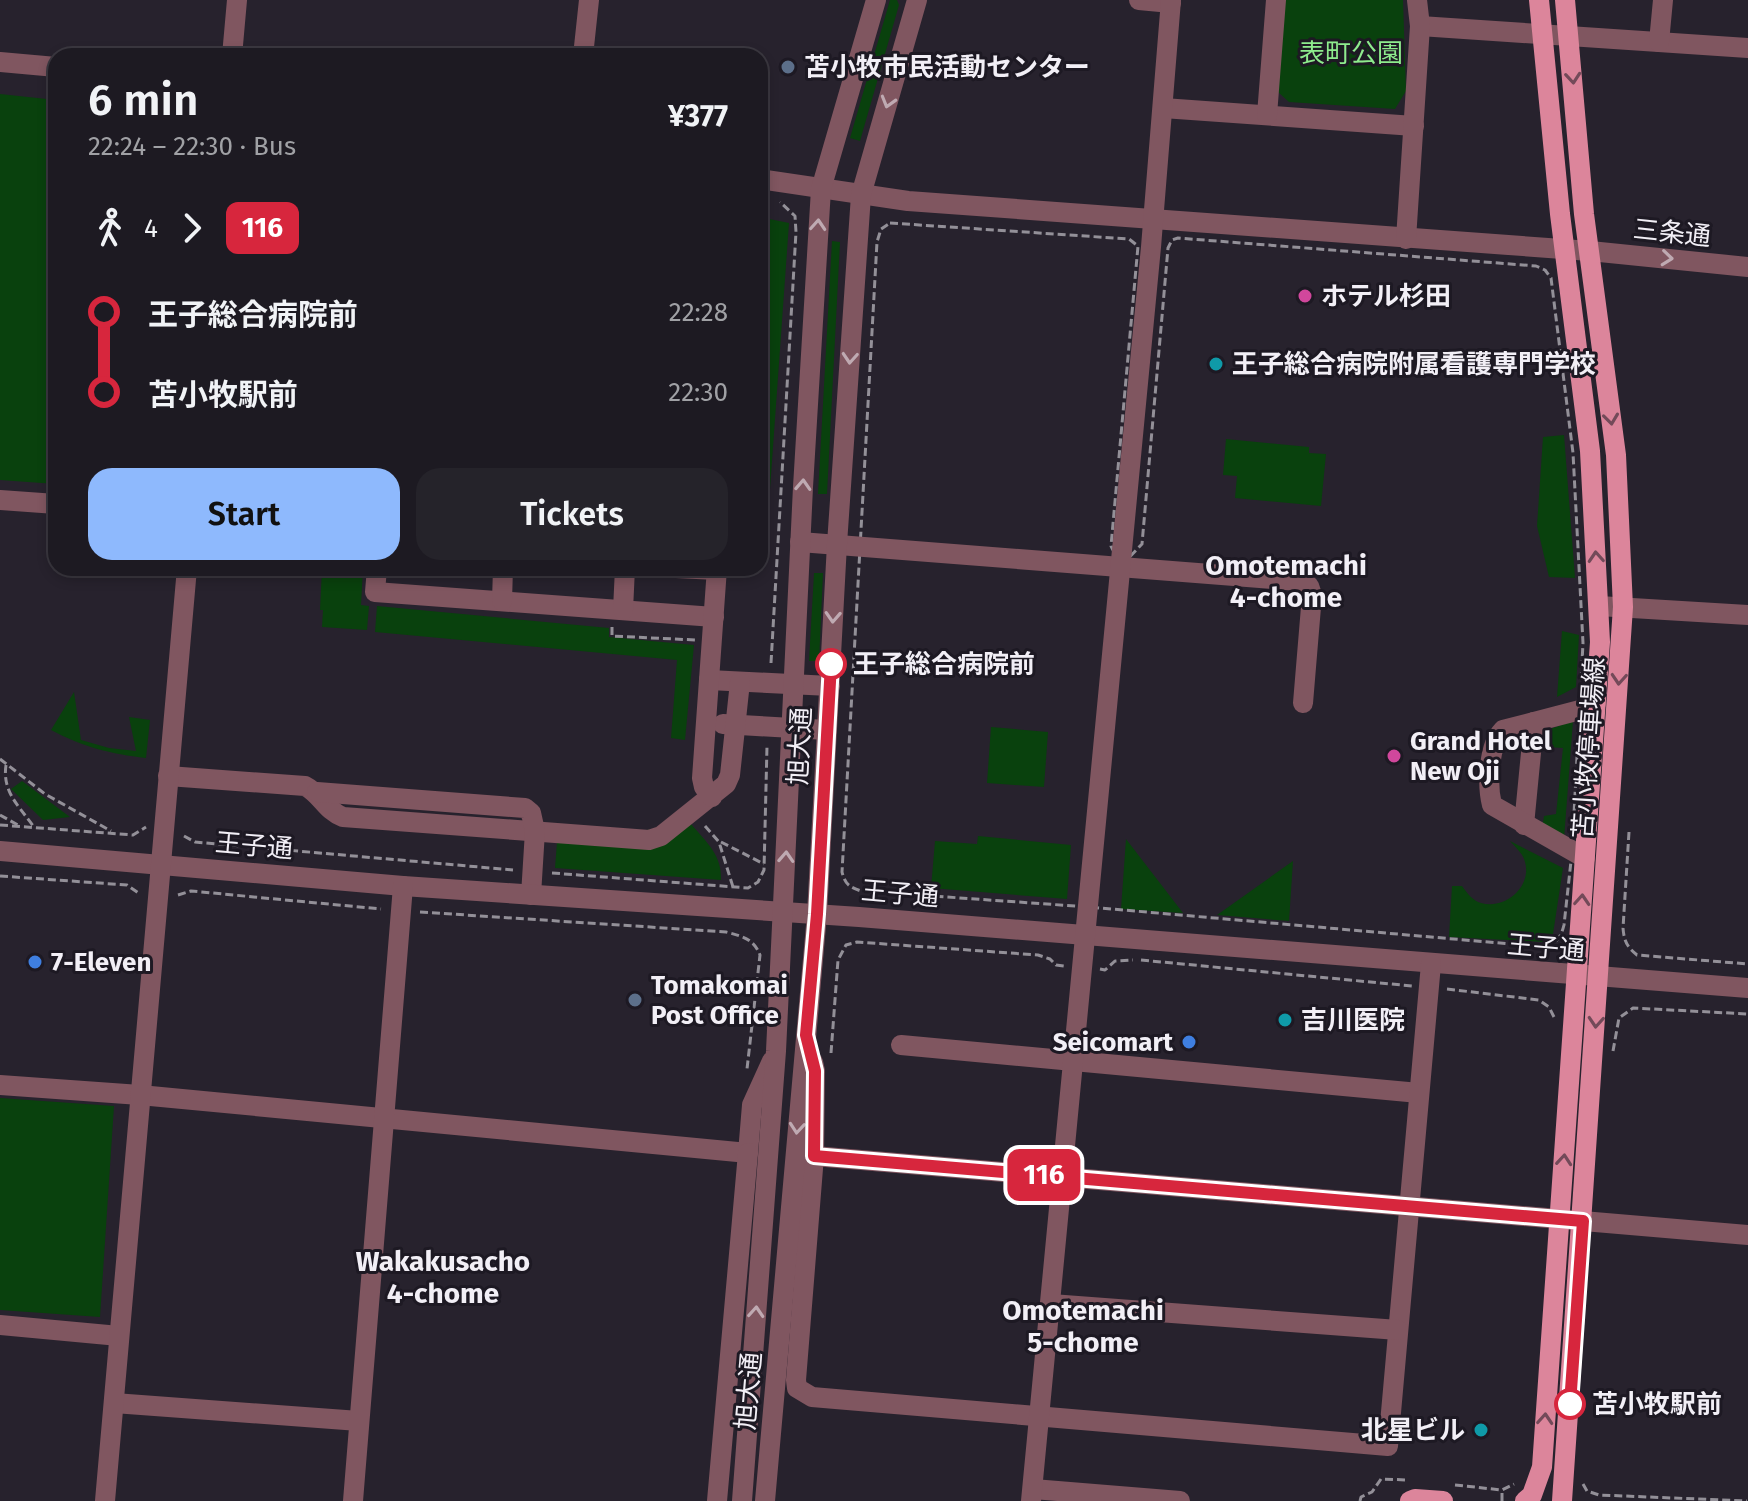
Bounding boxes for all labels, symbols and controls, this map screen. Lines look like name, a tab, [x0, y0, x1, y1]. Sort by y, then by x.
park label: 表町公園	[1299, 38, 1403, 69]
place label: 苫小牧市民活動センター	[804, 52, 1090, 83]
marker: 苫小牧市民活動センター	[779, 58, 797, 76]
one-way arrow	[1564, 72, 1581, 85]
text: 6 min	[88, 74, 198, 127]
one-way arrow	[881, 94, 897, 108]
text: ¥377	[668, 98, 728, 134]
text: 22:24 – 22:30 · Bus	[88, 131, 296, 162]
icon: walk	[88, 206, 132, 250]
icon: forward	[170, 206, 214, 250]
text: 116	[242, 211, 283, 244]
text: 4	[144, 213, 158, 244]
street label: 三条通	[1632, 214, 1712, 252]
one-way arrow	[810, 218, 827, 231]
one-way arrow	[1661, 250, 1674, 267]
place label: ホテル杉田	[1321, 281, 1451, 312]
marker: ホテル杉田	[1296, 287, 1314, 305]
text: 王子総合病院前	[148, 297, 358, 333]
text: 22:28	[669, 297, 728, 328]
place label: 王子総合病院附属看護専門学校	[1232, 349, 1596, 380]
one-way arrow	[842, 352, 859, 365]
marker: 王子総合病院附属看護専門学校	[1207, 355, 1225, 373]
text: 苫小牧駅前	[148, 377, 298, 413]
text: 22:30	[668, 377, 728, 408]
one-way arrow	[1603, 413, 1620, 426]
button: Start	[88, 468, 400, 560]
button: Tickets	[416, 468, 728, 560]
one-way arrow	[794, 478, 811, 491]
district label: Omotemachi 4-chome	[1205, 549, 1367, 614]
one-way arrow	[1588, 550, 1605, 563]
one-way arrow	[825, 611, 842, 624]
marker: 王子総合病院前	[816, 649, 846, 679]
place label: 王子総合病院前	[853, 649, 1035, 680]
street label: 苫小牧停車場線	[1567, 656, 1611, 840]
one-way arrow	[1611, 673, 1628, 686]
street label: 旭大通	[782, 706, 818, 786]
place label: Grand Hotel New Oji	[1410, 726, 1552, 787]
marker: Grand Hotel New Oji	[1385, 747, 1403, 765]
street label: 王子通	[214, 827, 294, 865]
one-way arrow	[777, 850, 794, 863]
street label: 王子通	[860, 875, 940, 913]
one-way arrow	[1573, 893, 1590, 906]
street label: 王子通	[1506, 929, 1586, 967]
place label: 7-Eleven	[51, 947, 151, 978]
marker: 7-Eleven	[26, 953, 44, 971]
place label: Tomakomai Post Office	[651, 970, 788, 1031]
marker: Tomakomai Post Office	[626, 991, 644, 1009]
place label: 吉川医院	[1301, 1005, 1405, 1036]
marker: 吉川医院	[1276, 1011, 1294, 1029]
one-way arrow	[1588, 1016, 1605, 1029]
place label: Seicomart	[1053, 1027, 1174, 1058]
marker: Seicomart	[1180, 1033, 1198, 1051]
one-way arrow	[789, 1122, 806, 1135]
line badge: 116	[998, 1149, 1090, 1201]
one-way arrow	[1555, 1153, 1572, 1166]
text: 116	[1023, 1158, 1065, 1191]
district label: Wakakusacho 4-chome	[356, 1245, 530, 1310]
district label: Omotemachi 5-chome	[1002, 1294, 1164, 1359]
one-way arrow	[747, 1305, 764, 1318]
street label: 旭大通	[730, 1351, 768, 1431]
marker: 苫小牧駅前	[1555, 1389, 1585, 1419]
place label: 苫小牧駅前	[1592, 1389, 1722, 1420]
one-way arrow	[1537, 1412, 1554, 1425]
place label: 北星ビル	[1361, 1415, 1465, 1446]
marker: 北星ビル	[1472, 1421, 1490, 1439]

